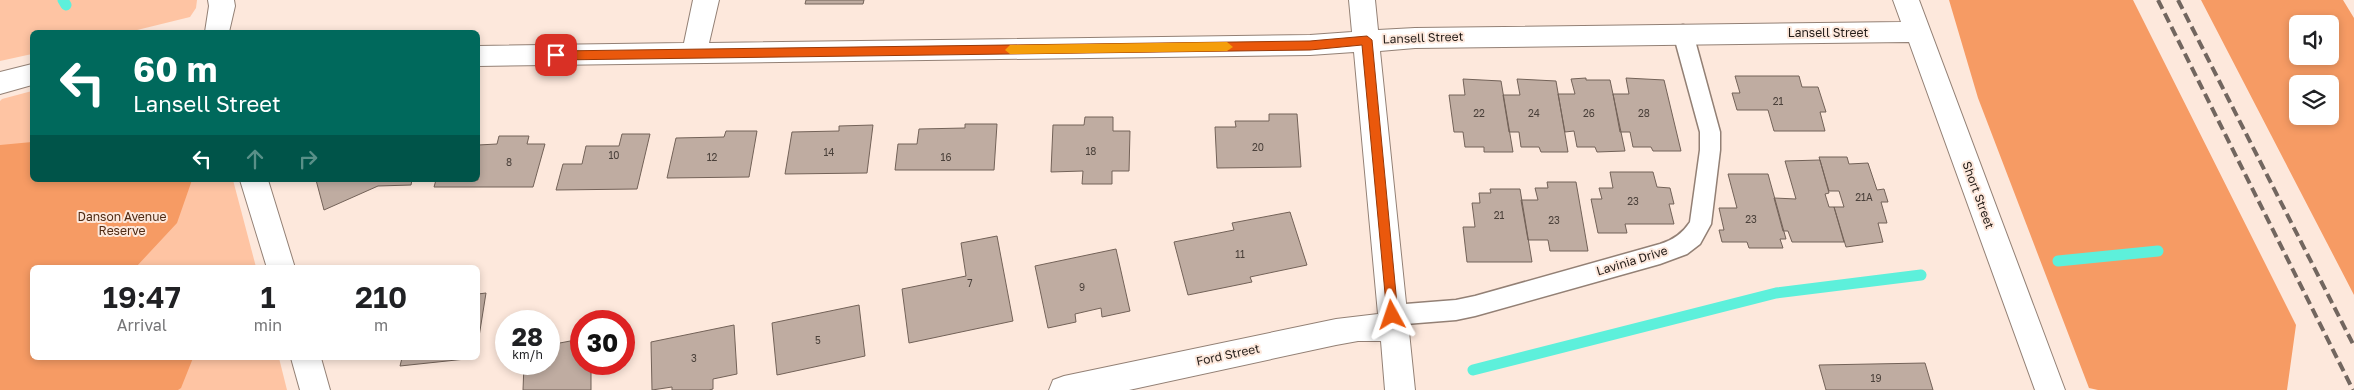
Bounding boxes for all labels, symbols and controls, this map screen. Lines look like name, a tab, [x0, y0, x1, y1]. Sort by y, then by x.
map controls	[2289, 15, 2339, 125]
button: sound	[2289, 15, 2339, 65]
street label: Lansell Street	[1788, 25, 1869, 40]
street label: Lansell Street	[1382, 29, 1464, 46]
pin	[535, 34, 577, 76]
icon: arrive	[542, 41, 570, 69]
text: 60 m	[133, 48, 217, 90]
icon: left	[50, 50, 115, 115]
button: layers	[2289, 75, 2339, 125]
text: Lansell Street	[133, 90, 281, 117]
house number: 21	[1773, 95, 1783, 107]
house number: 22	[1473, 107, 1485, 119]
house number: 24	[1528, 107, 1540, 119]
house number: 26	[1583, 107, 1595, 119]
house number: 28	[1638, 107, 1650, 119]
house number: 20	[1252, 141, 1264, 153]
icon: left	[188, 145, 216, 173]
icon: ahead	[241, 145, 269, 173]
icon: right	[294, 145, 322, 173]
house number: 18	[1086, 145, 1096, 157]
house number: 14	[824, 146, 834, 158]
house number: 10	[608, 149, 620, 161]
house number: 12	[707, 151, 718, 163]
house number: 16	[941, 151, 951, 163]
house number: 8	[506, 156, 512, 168]
street label: Short Street	[1959, 159, 1998, 231]
house number: 21A	[1855, 191, 1873, 203]
house number: 23	[1627, 195, 1639, 207]
park label: Danson Avenue Reserve	[78, 209, 166, 238]
house number: 21	[1494, 209, 1504, 221]
house number: 23	[1745, 213, 1757, 225]
house number: 23	[1548, 214, 1560, 226]
street label: Lavinia Drive	[1594, 243, 1669, 278]
house number: 11	[1235, 248, 1245, 260]
house number: 7	[967, 277, 973, 289]
text: 19:47	[103, 279, 181, 315]
text: 1	[260, 279, 276, 315]
text: 210	[355, 279, 407, 315]
house number: 9	[1079, 281, 1085, 293]
position arrow	[1365, 288, 1417, 340]
speed limit sign: 30	[570, 310, 635, 375]
text: Arrival	[117, 315, 167, 335]
text: min	[254, 315, 282, 335]
text: m	[374, 315, 388, 335]
text: 28	[512, 321, 543, 352]
house number: 5	[815, 334, 821, 346]
street label: Ford Street	[1195, 340, 1261, 369]
text: km/h	[512, 347, 543, 362]
house number: 3	[691, 352, 697, 364]
house number: 19	[1871, 372, 1881, 384]

